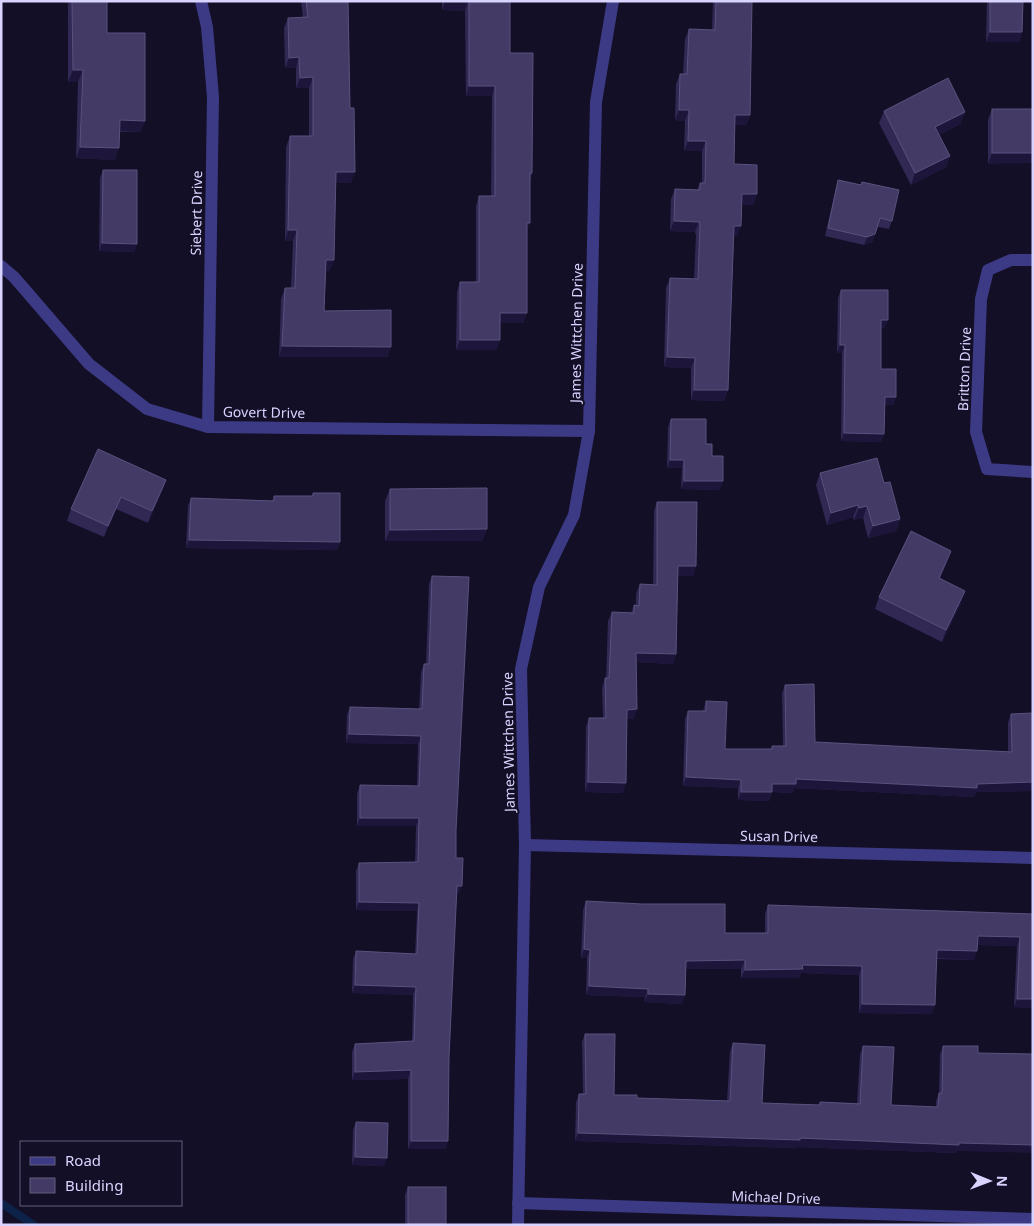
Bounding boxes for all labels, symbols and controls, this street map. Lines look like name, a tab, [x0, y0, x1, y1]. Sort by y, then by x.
street label: Siebert Drive	[186, 170, 206, 256]
street label: James Wittchen Drive	[565, 263, 587, 405]
street label: Britton Drive	[953, 327, 975, 411]
street label: Govert Drive	[223, 402, 306, 422]
street label: James Wittchen Drive	[497, 672, 519, 814]
street label: Susan Drive	[740, 826, 818, 846]
legend	[20, 1141, 182, 1206]
text: Road	[65, 1150, 101, 1170]
north arrow	[964, 1156, 1014, 1206]
text: Building	[65, 1175, 123, 1195]
text: N	[993, 1175, 1012, 1187]
street label: Michael Drive	[731, 1186, 821, 1208]

